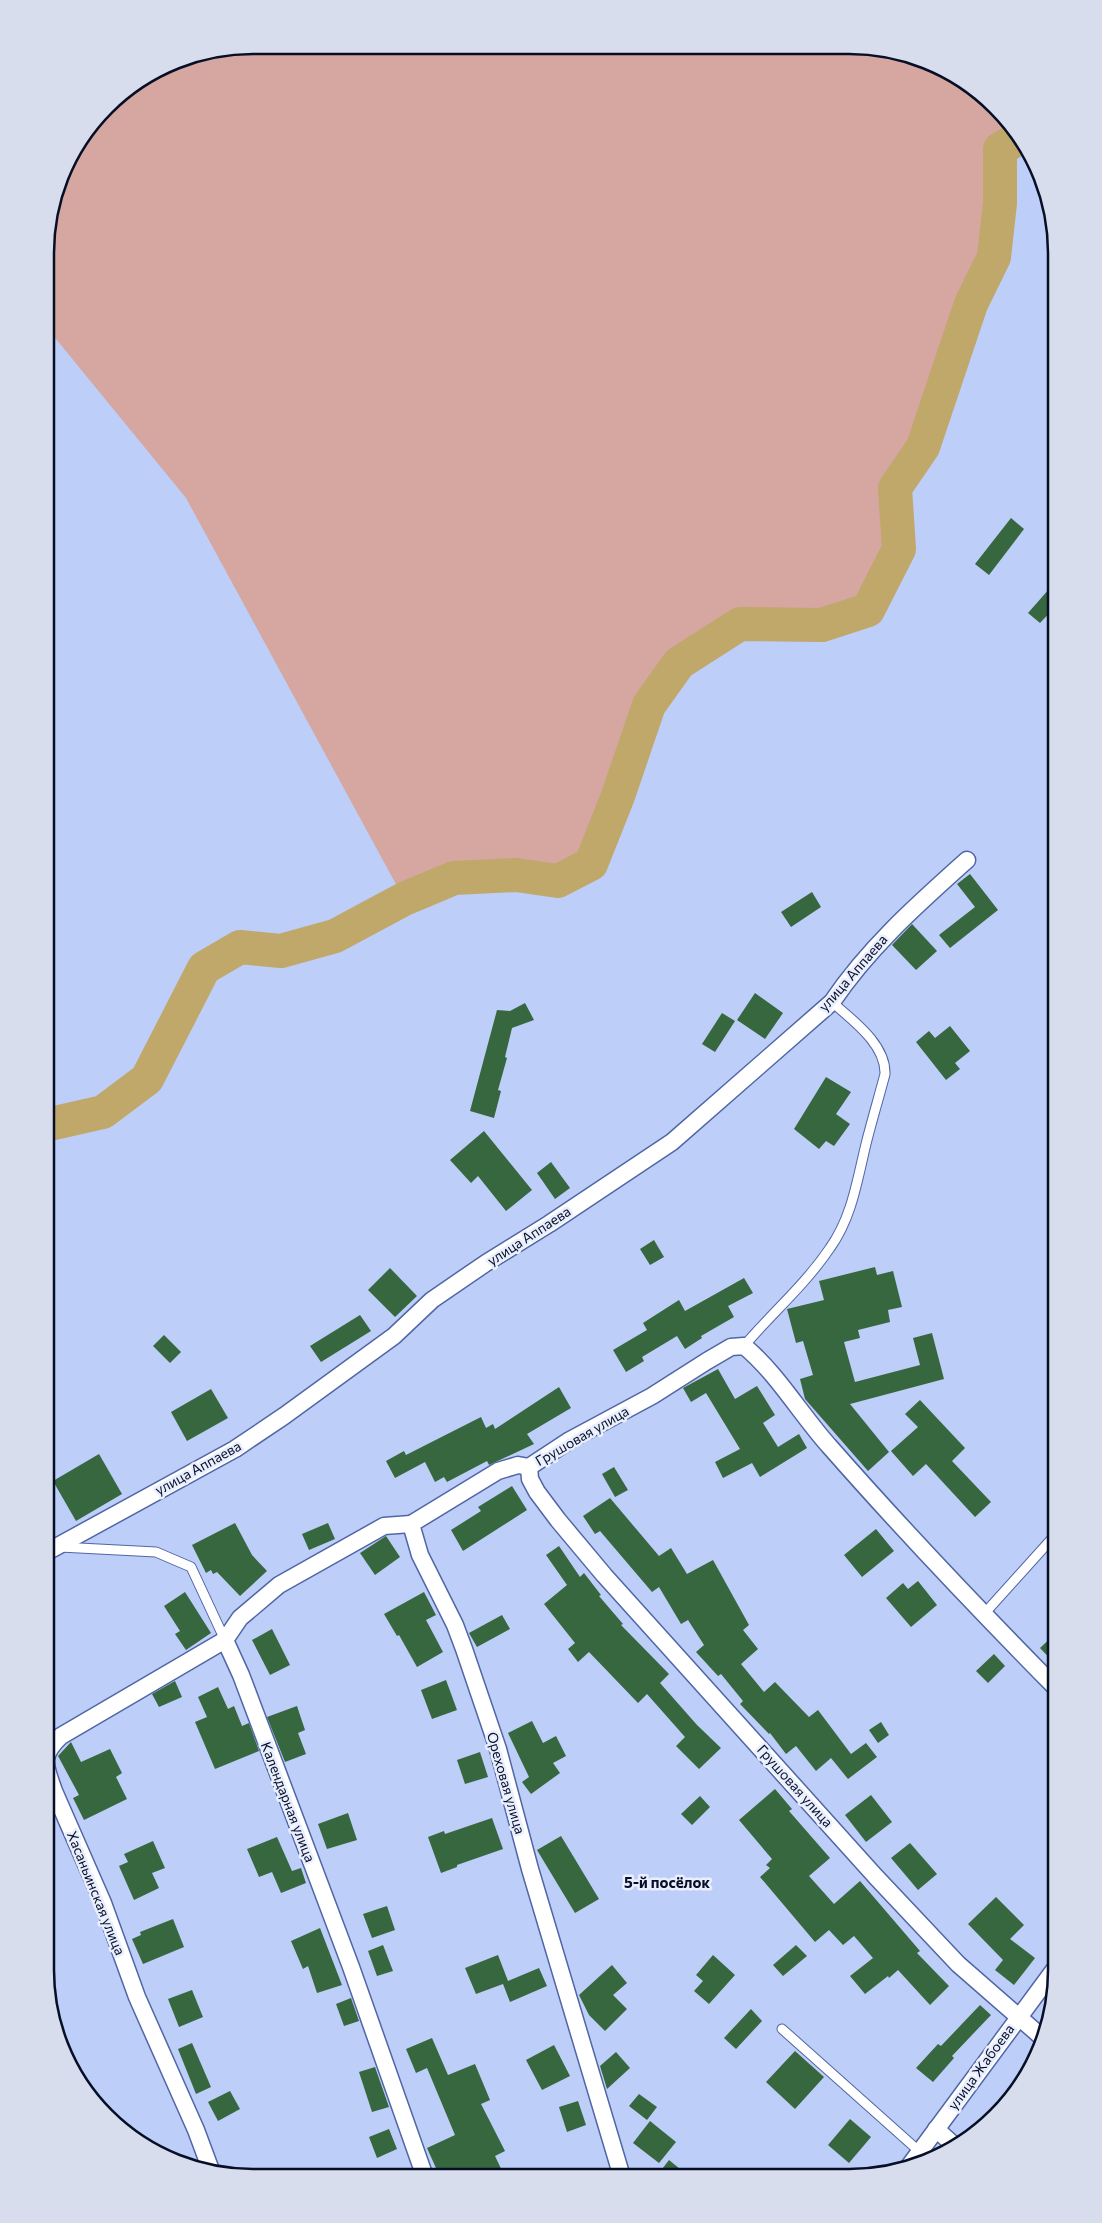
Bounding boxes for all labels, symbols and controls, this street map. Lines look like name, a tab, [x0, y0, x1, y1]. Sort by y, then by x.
street label: улица Аппаева	[815, 931, 891, 1014]
street label: улица Аппаева	[484, 1202, 574, 1269]
street label: Грушовая улица	[532, 1402, 631, 1469]
street label: улица Аппаева	[152, 1437, 244, 1498]
street label: Ореховая улица	[484, 1730, 529, 1836]
street label: Календарная улица	[258, 1739, 319, 1864]
street label: Грушовая улица	[754, 1741, 837, 1830]
street label: Хасаньинская улица	[64, 1828, 129, 1957]
district label: 5-й посёлок	[624, 1873, 710, 1891]
street label: улица Жабоева	[944, 2021, 1017, 2113]

